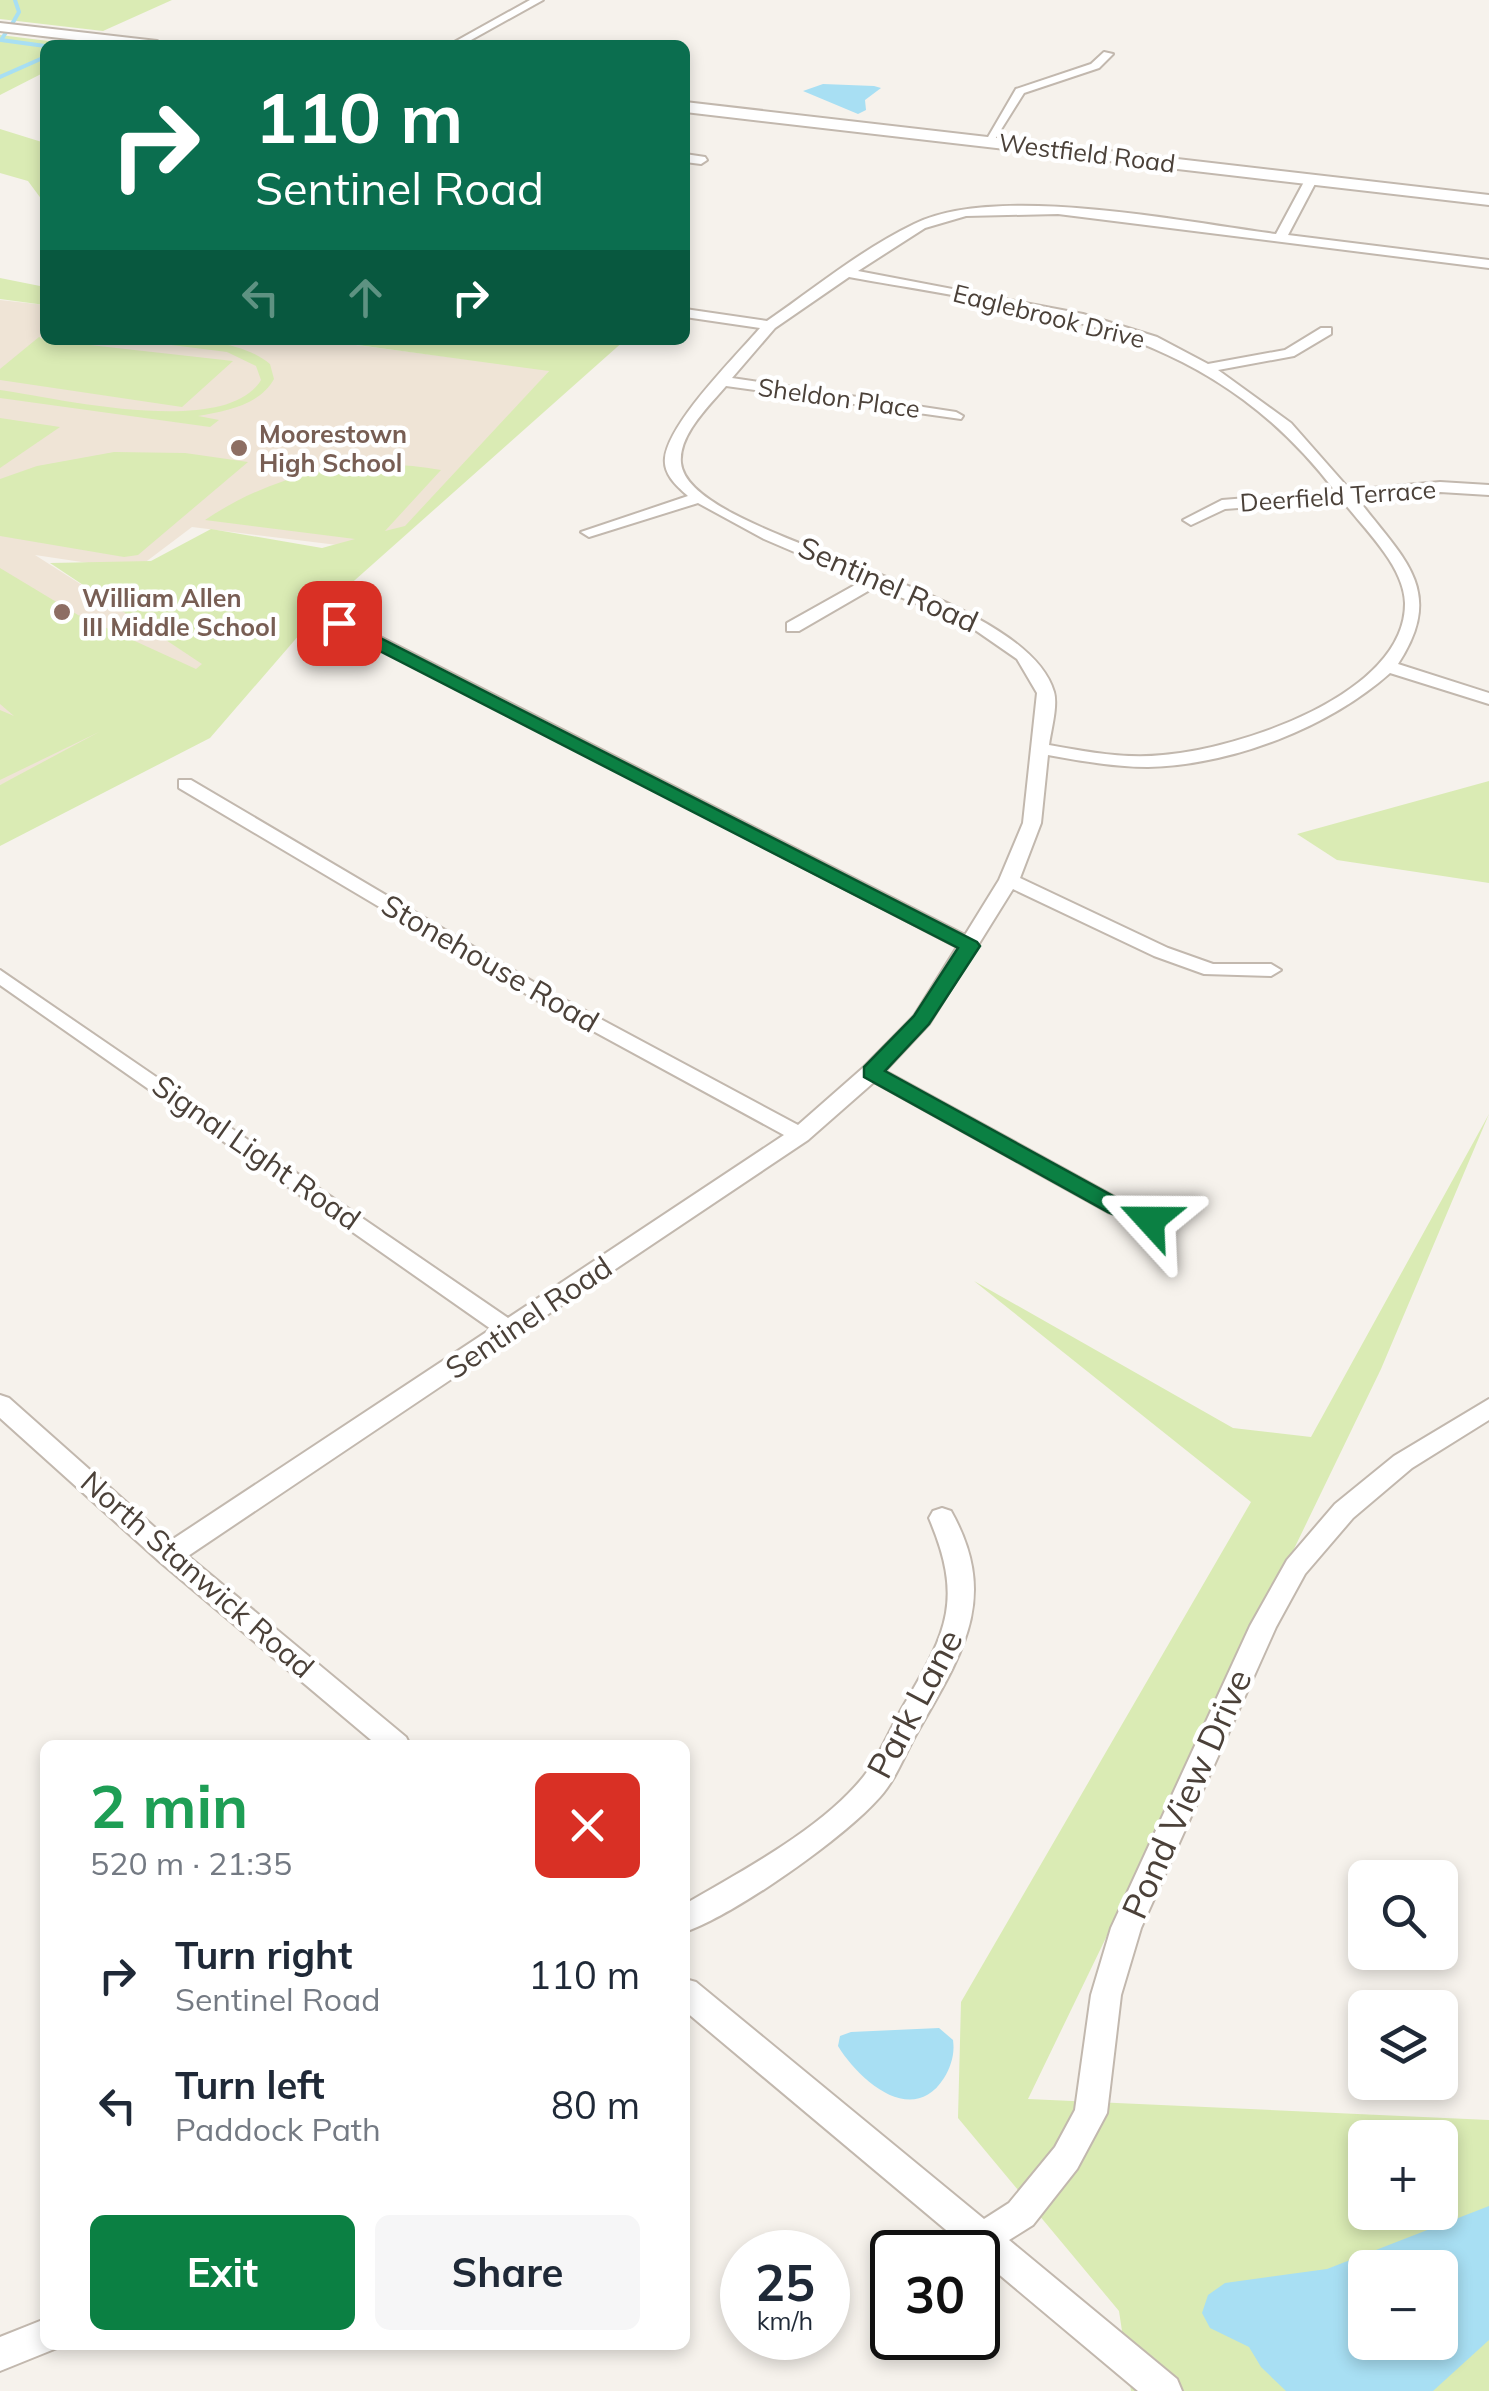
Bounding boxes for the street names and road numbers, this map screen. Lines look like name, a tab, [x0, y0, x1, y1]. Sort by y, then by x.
street label: Westfield Road	[997, 126, 1177, 179]
street label: Eaglebrook Drive	[950, 277, 1148, 354]
street label: Sheldon Place	[756, 371, 922, 424]
street label: Deerfield Terrace	[1239, 473, 1437, 518]
street label: Sentinel Road	[793, 528, 984, 641]
street label: Stonehouse Road	[375, 886, 606, 1041]
street label: Signal Light Road	[145, 1066, 368, 1238]
street label: Sentinel Road	[438, 1248, 619, 1387]
street label: North Stanwick Road	[73, 1463, 322, 1686]
street label: Park Lane	[857, 1621, 972, 1786]
street label: Pond View Drive	[1111, 1662, 1261, 1925]

